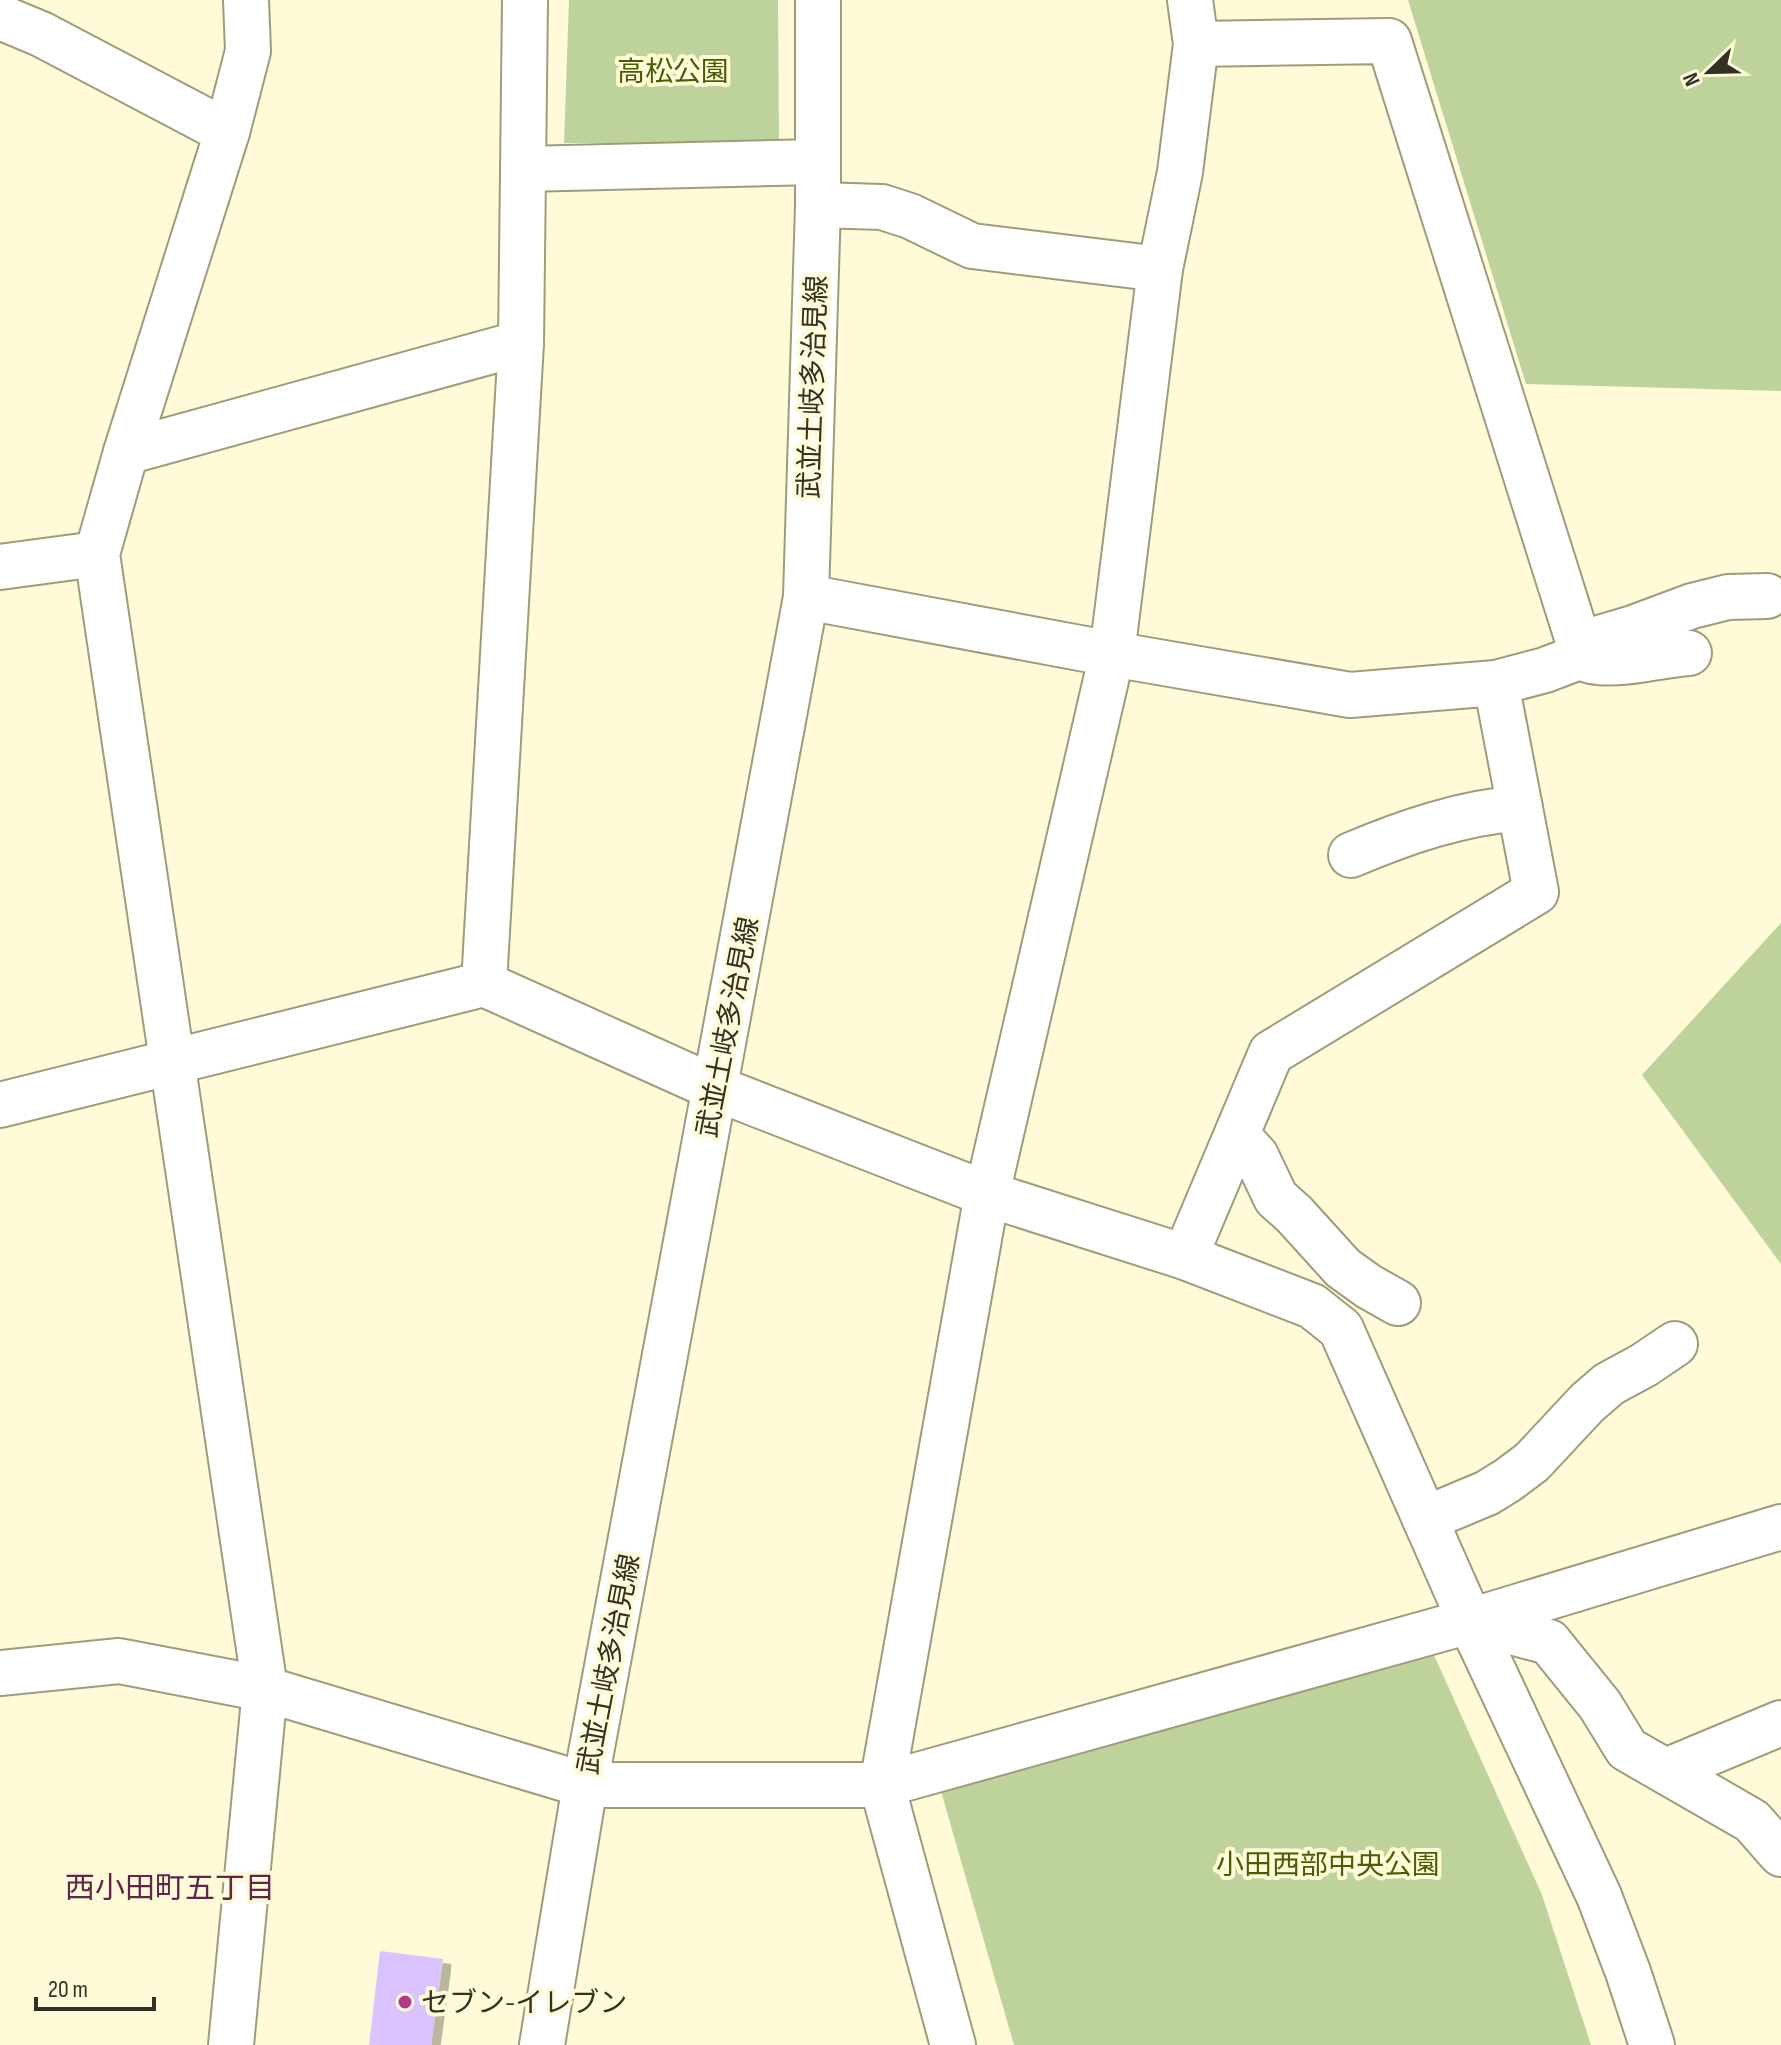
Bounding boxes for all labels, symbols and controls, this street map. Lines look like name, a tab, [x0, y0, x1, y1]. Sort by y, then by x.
north arrow	[1669, 32, 1749, 112]
park label: 高松公園	[617, 56, 729, 89]
text: N	[1677, 69, 1707, 90]
street label: 武並土岐多治見線	[793, 275, 834, 500]
street label: 武並土岐多治見線	[691, 914, 766, 1140]
street label: 武並土岐多治見線	[572, 1551, 647, 1777]
park label: 小田西部中央公園	[1216, 1849, 1440, 1882]
district label: 西小田町五丁目	[65, 1871, 275, 1907]
scale bar	[36, 1961, 154, 2011]
text: 20 m	[48, 1975, 88, 2004]
place label: セブン-イレブン	[421, 1987, 627, 2020]
marker: セブン-イレブン	[396, 1993, 414, 2011]

